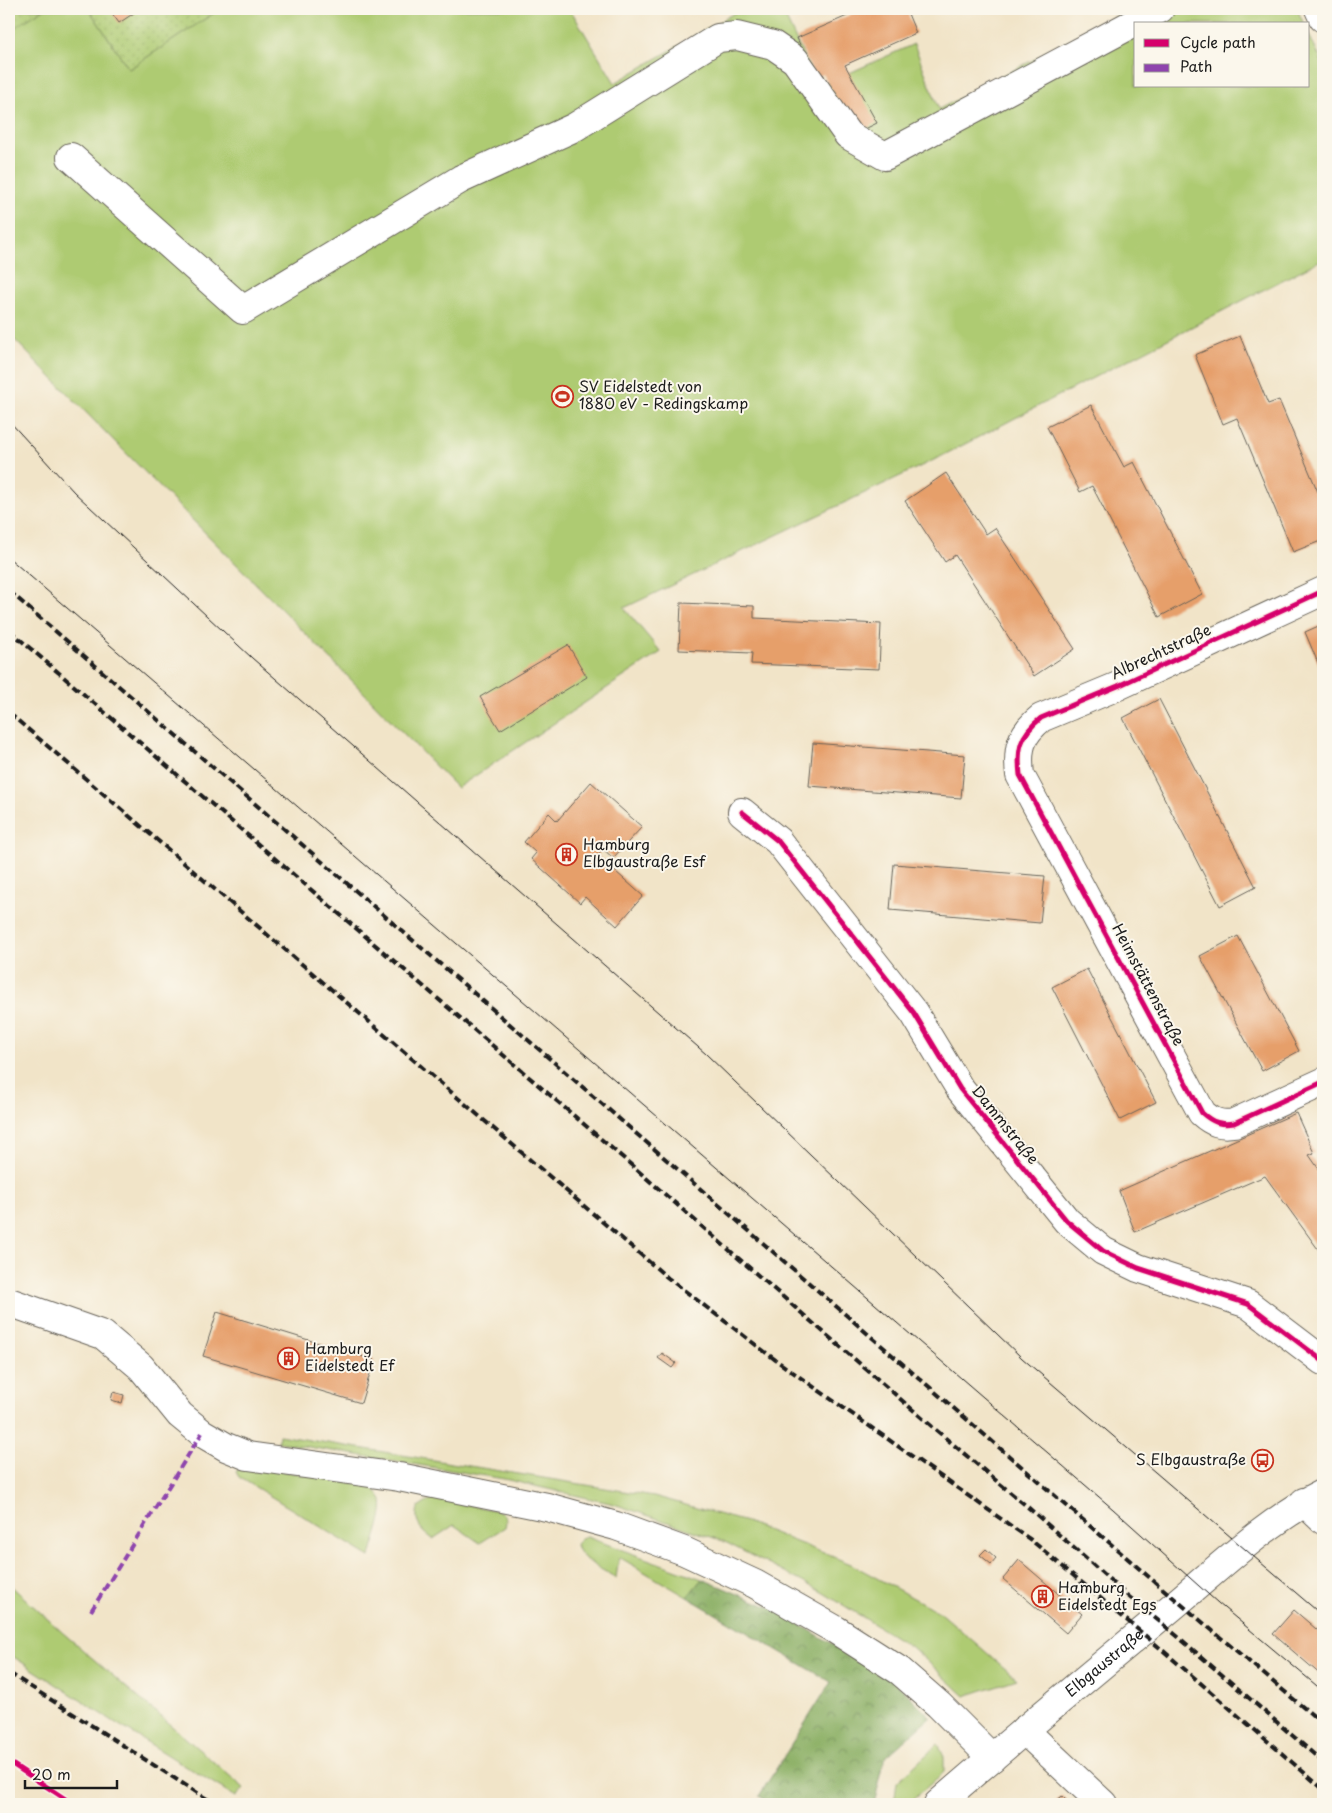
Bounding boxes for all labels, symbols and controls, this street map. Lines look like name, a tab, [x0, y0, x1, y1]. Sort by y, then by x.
legend	[1134, 22, 1310, 88]
text: Cycle path	[1180, 30, 1256, 53]
text: Path	[1180, 54, 1212, 77]
place label: SV Eidelstedt von 1880 eV - Redingskamp	[579, 374, 748, 414]
sports icon: SV Eidelstedt von 1880 eV - Redingskamp	[551, 384, 575, 408]
street label: Albrechtstraße	[1106, 617, 1214, 684]
place label: Hamburg Elbgaustraße Esf	[583, 832, 706, 872]
building icon: Hamburg Elbgaustraße Esf	[555, 842, 579, 866]
street label: Heimstättenstraße	[1107, 919, 1191, 1049]
street label: Dammstraße	[967, 1079, 1045, 1169]
place label: Hamburg Eidelstedt Ef	[305, 1336, 395, 1376]
building icon: Hamburg Eidelstedt Ef	[277, 1346, 301, 1370]
place label: S Elbgaustraße	[1136, 1447, 1246, 1470]
bus stop icon: S Elbgaustraße	[1250, 1448, 1274, 1472]
place label: Hamburg Eidelstedt Egs	[1058, 1575, 1156, 1615]
building icon: Hamburg Eidelstedt Egs	[1030, 1585, 1054, 1609]
street label: Elbgaustraße	[1059, 1623, 1148, 1702]
scale bar	[25, 1758, 118, 1790]
text: 20 m	[32, 1762, 71, 1785]

